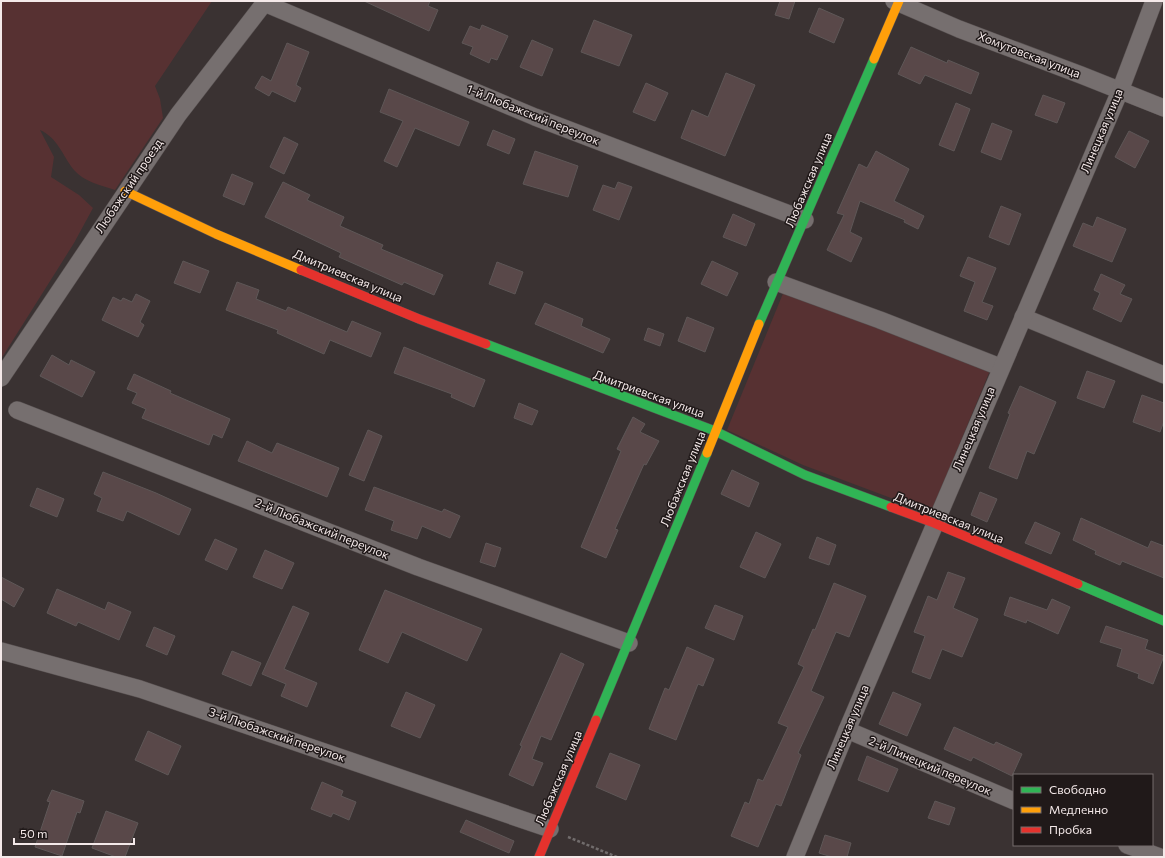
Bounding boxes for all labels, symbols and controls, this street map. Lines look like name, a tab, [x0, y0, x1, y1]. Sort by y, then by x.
street label: Хомутовская улица	[976, 28, 1083, 80]
street label: 1-й Любажский переулок	[465, 81, 602, 147]
street label: Линецкая улица	[1077, 86, 1125, 175]
street label: Любажская улица	[782, 130, 834, 229]
street label: Любажский проезд	[92, 136, 165, 235]
street label: Дмитриевская улица	[292, 246, 405, 304]
street label: Дмитриевская улица	[592, 366, 707, 420]
street label: Линецкая улица	[949, 384, 997, 473]
street label: Любажская улица	[657, 429, 708, 528]
street label: Дмитриевская улица	[892, 489, 1006, 545]
street label: 2-й Любажский переулок	[253, 495, 392, 562]
street label: Линецкая улица	[823, 682, 871, 771]
street label: 3-й Любажский переулок	[207, 704, 348, 764]
street label: Любажская улица	[532, 728, 584, 827]
street label: 2-й Линецкий переулок	[867, 733, 994, 798]
legend	[1013, 774, 1153, 846]
text: Свободно	[1049, 782, 1106, 796]
text: Медленно	[1049, 802, 1108, 816]
scale bar	[14, 820, 134, 846]
text: Пробка	[1049, 822, 1092, 836]
text: 50 m	[20, 826, 48, 840]

